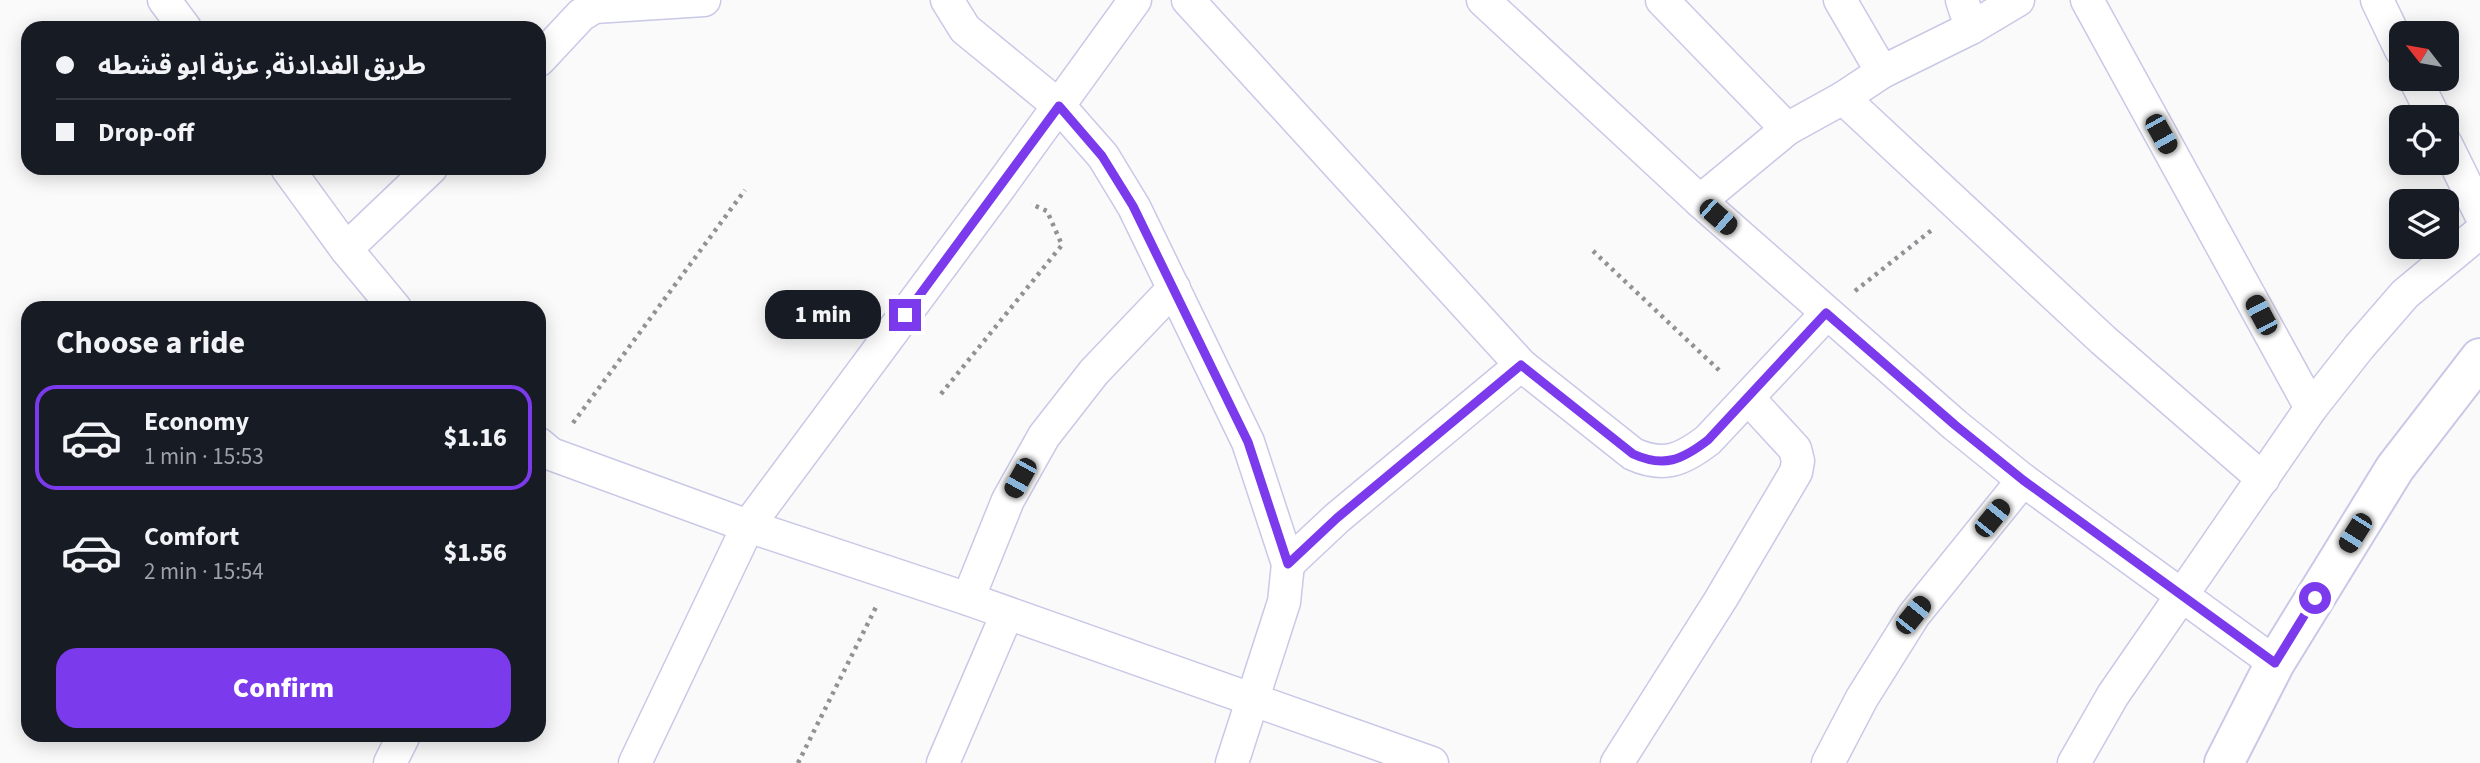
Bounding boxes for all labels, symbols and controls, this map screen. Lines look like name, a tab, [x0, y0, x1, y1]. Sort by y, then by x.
north arrow	[2389, 21, 2459, 91]
map controls	[2389, 21, 2459, 259]
text: طريق الفدادنة, عزبة ابو قشطه	[98, 47, 426, 84]
button: locate	[2389, 105, 2459, 175]
car	[2142, 111, 2181, 157]
text: Drop-off	[98, 114, 194, 151]
button: layers	[2389, 189, 2459, 259]
car	[1696, 195, 1741, 239]
callout: 1 min	[765, 290, 880, 340]
car	[2242, 292, 2281, 338]
text: 1 min	[795, 298, 851, 331]
route end	[889, 299, 921, 331]
text: Choose a ride	[56, 320, 245, 366]
text: Economy	[144, 403, 249, 440]
icon: car	[60, 406, 123, 469]
text: $1.16	[443, 419, 507, 456]
text: 1 min · 15:53	[144, 440, 264, 473]
car	[1001, 455, 1040, 501]
car	[1971, 495, 2014, 541]
car	[2335, 510, 2376, 556]
text: Comfort	[144, 518, 239, 555]
icon: car	[60, 521, 123, 584]
text: $1.56	[443, 534, 507, 571]
text: 2 min · 15:54	[144, 555, 264, 588]
route start	[2299, 582, 2331, 614]
car	[1892, 592, 1935, 638]
button: Confirm	[56, 648, 511, 728]

